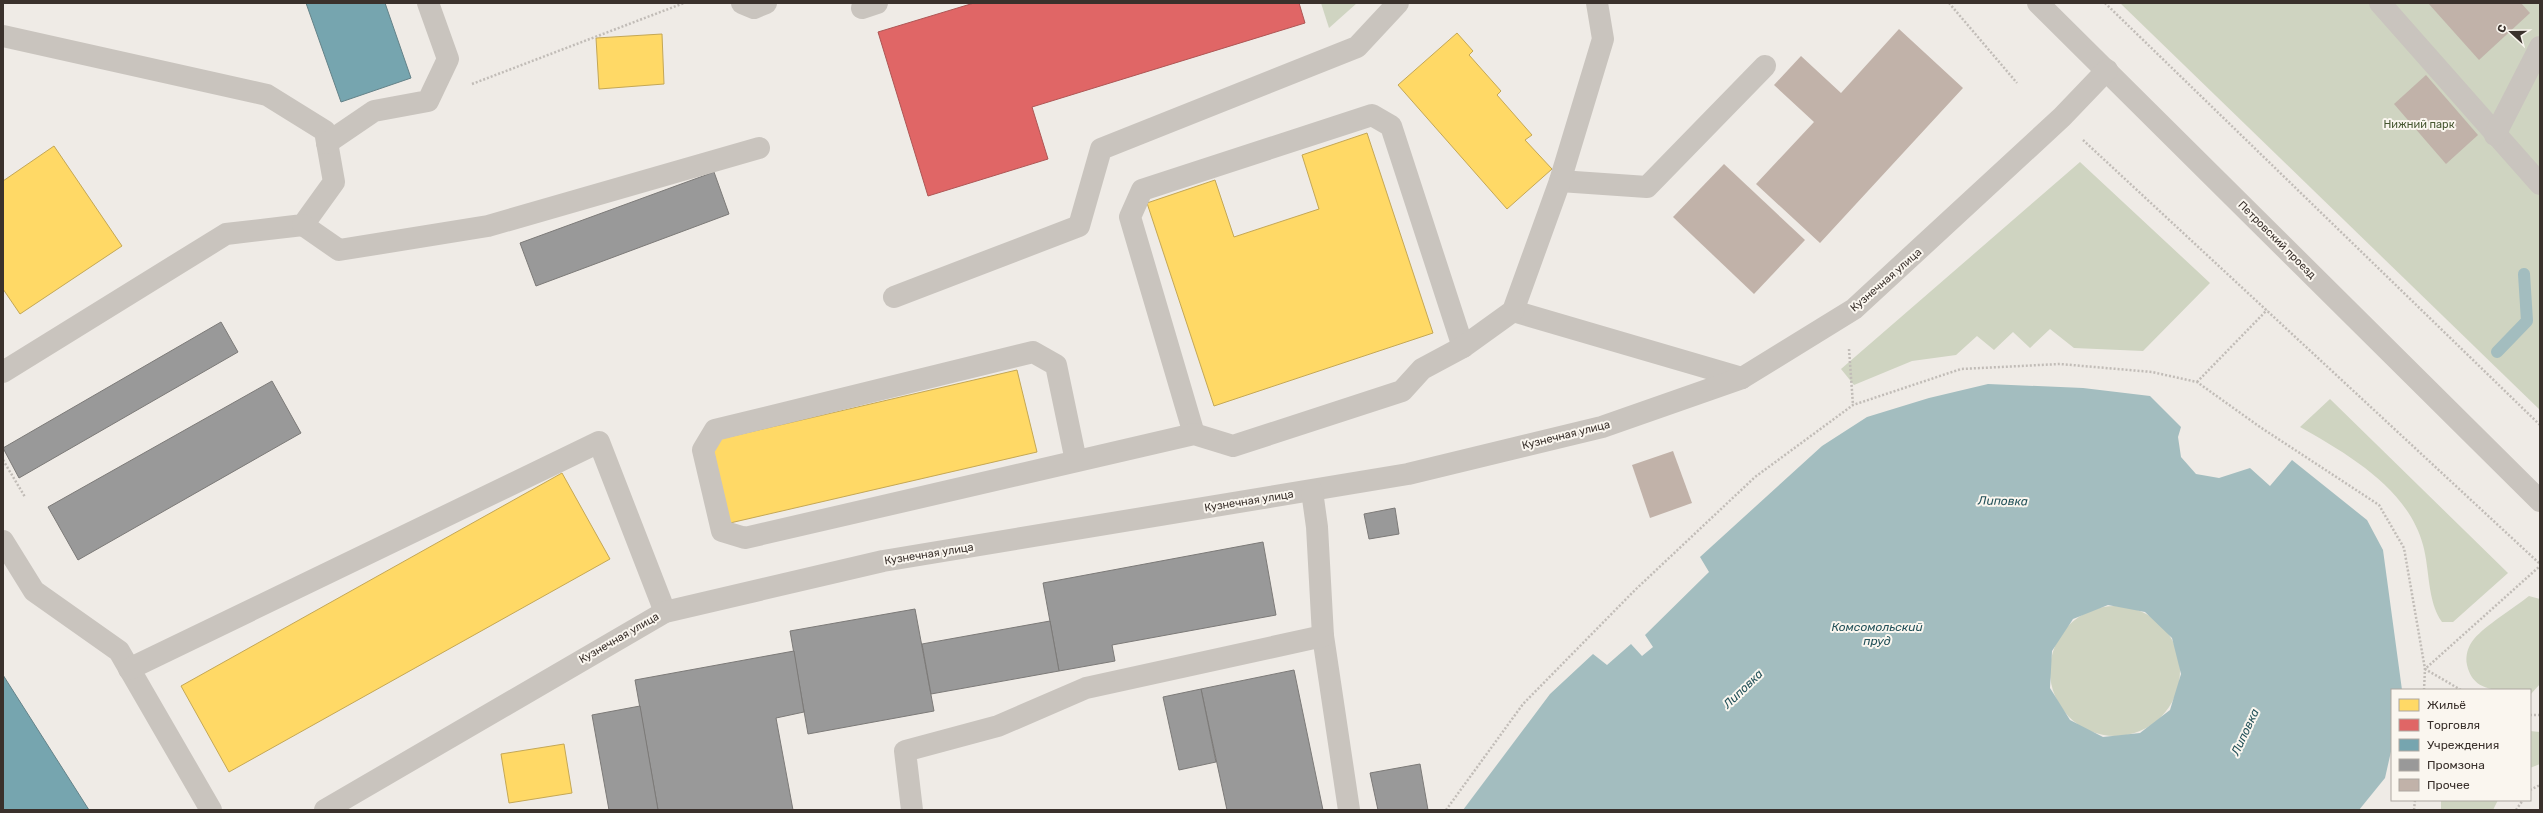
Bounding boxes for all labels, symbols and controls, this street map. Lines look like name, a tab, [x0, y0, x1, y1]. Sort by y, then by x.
north arrow	[2491, 12, 2531, 52]
text: С	[2495, 22, 2510, 35]
park label: Нижний парк	[2383, 118, 2455, 131]
street label: Петровский проезд	[2235, 198, 2319, 282]
street label: Кузнечная улица	[1848, 246, 1924, 314]
street label: Кузнечная улица	[1521, 418, 1611, 452]
street label: Кузнечная улица	[1203, 488, 1295, 514]
water label: Липовка	[1977, 494, 2028, 508]
street label: Кузнечная улица	[883, 541, 975, 567]
street label: Кузнечная улица	[577, 610, 661, 666]
water label: Комсомольский пруд	[1831, 620, 1923, 648]
water label: Липовка	[1720, 667, 1766, 712]
legend	[2391, 689, 2531, 801]
text: Жильё	[2427, 698, 2466, 712]
water label: Липовка	[2228, 707, 2262, 758]
text: Торговля	[2427, 718, 2480, 732]
text: Учреждения	[2427, 738, 2499, 752]
text: Промзона	[2427, 758, 2485, 772]
text: Прочее	[2427, 778, 2470, 792]

